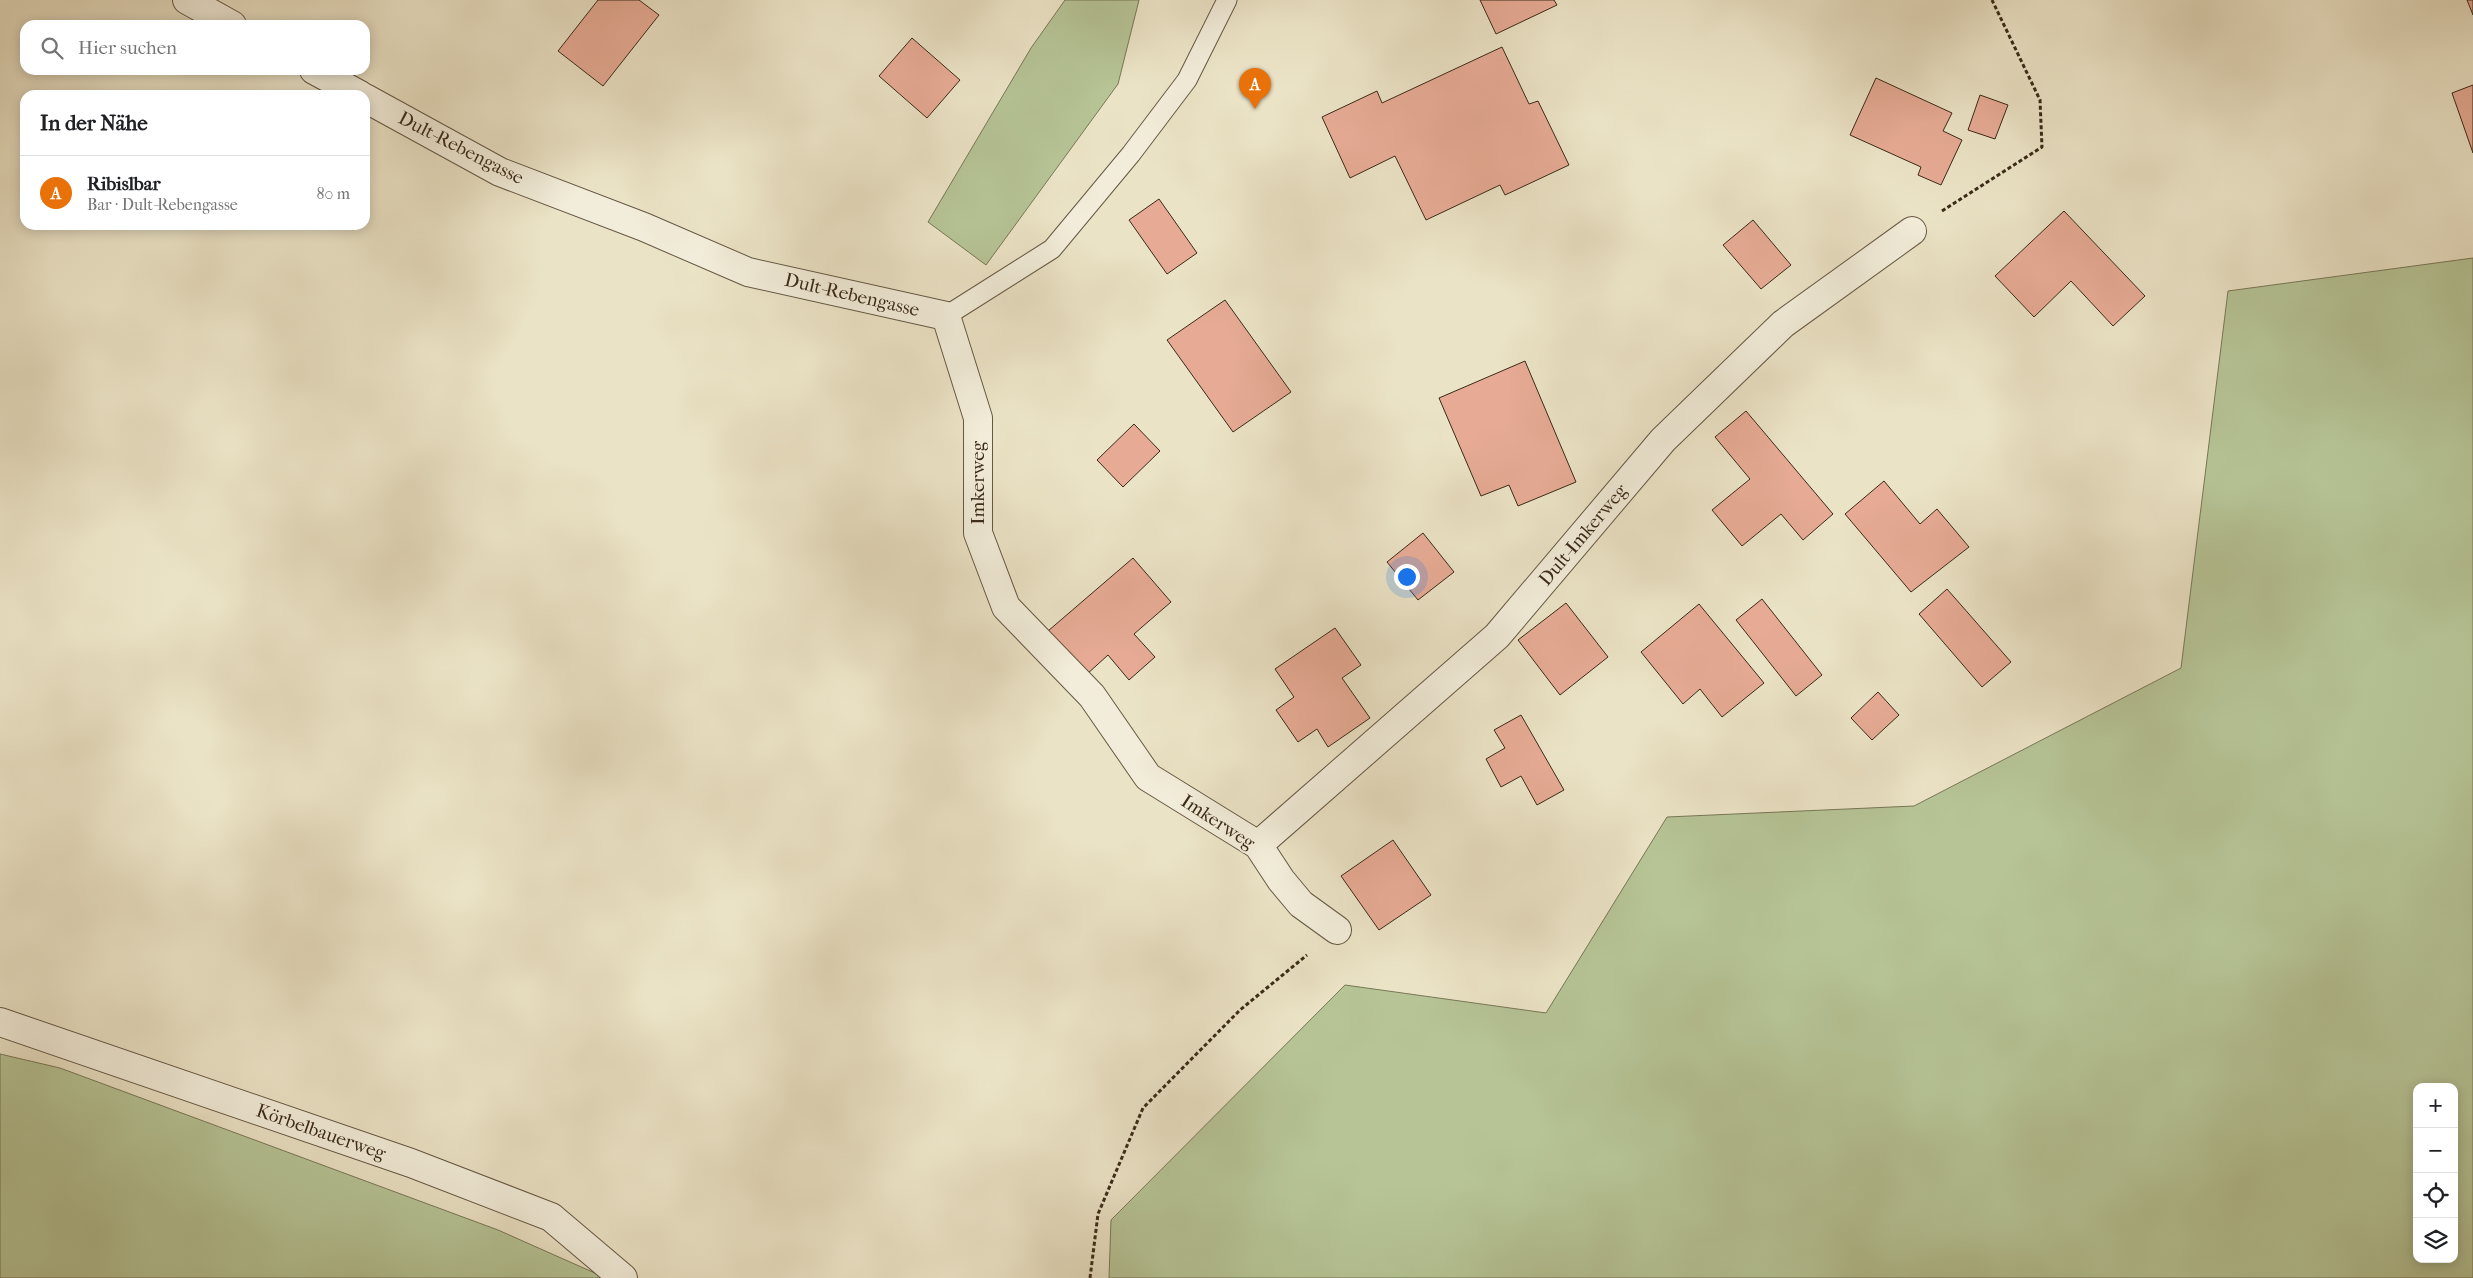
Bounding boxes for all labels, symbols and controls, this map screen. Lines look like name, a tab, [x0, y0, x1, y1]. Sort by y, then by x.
search box	[20, 20, 370, 75]
icon: search	[38, 34, 66, 62]
text: Hier suchen	[78, 37, 177, 59]
pin: A	[1239, 68, 1271, 109]
street label: Dult-Rebengasse	[395, 107, 527, 189]
text: In der Nähe	[40, 111, 148, 135]
text: Ribislbar	[87, 173, 161, 195]
text: A	[51, 184, 61, 203]
text: 80 m	[316, 184, 350, 203]
text: Bar · Dult-Rebengasse	[87, 195, 238, 214]
street label: Dult-Rebengasse	[782, 269, 922, 321]
street label: Imkerweg	[967, 440, 989, 525]
street label: Dult-Imkerweg	[1534, 479, 1632, 590]
your location	[1394, 564, 1420, 590]
street label: Imkerweg	[1177, 790, 1260, 854]
map controls	[2413, 1083, 2458, 1263]
button: +	[2413, 1083, 2458, 1128]
street label: Körbelbauerweg	[253, 1100, 390, 1165]
button: −	[2413, 1128, 2458, 1173]
button: locate	[2413, 1173, 2458, 1218]
button: layers	[2413, 1218, 2458, 1263]

